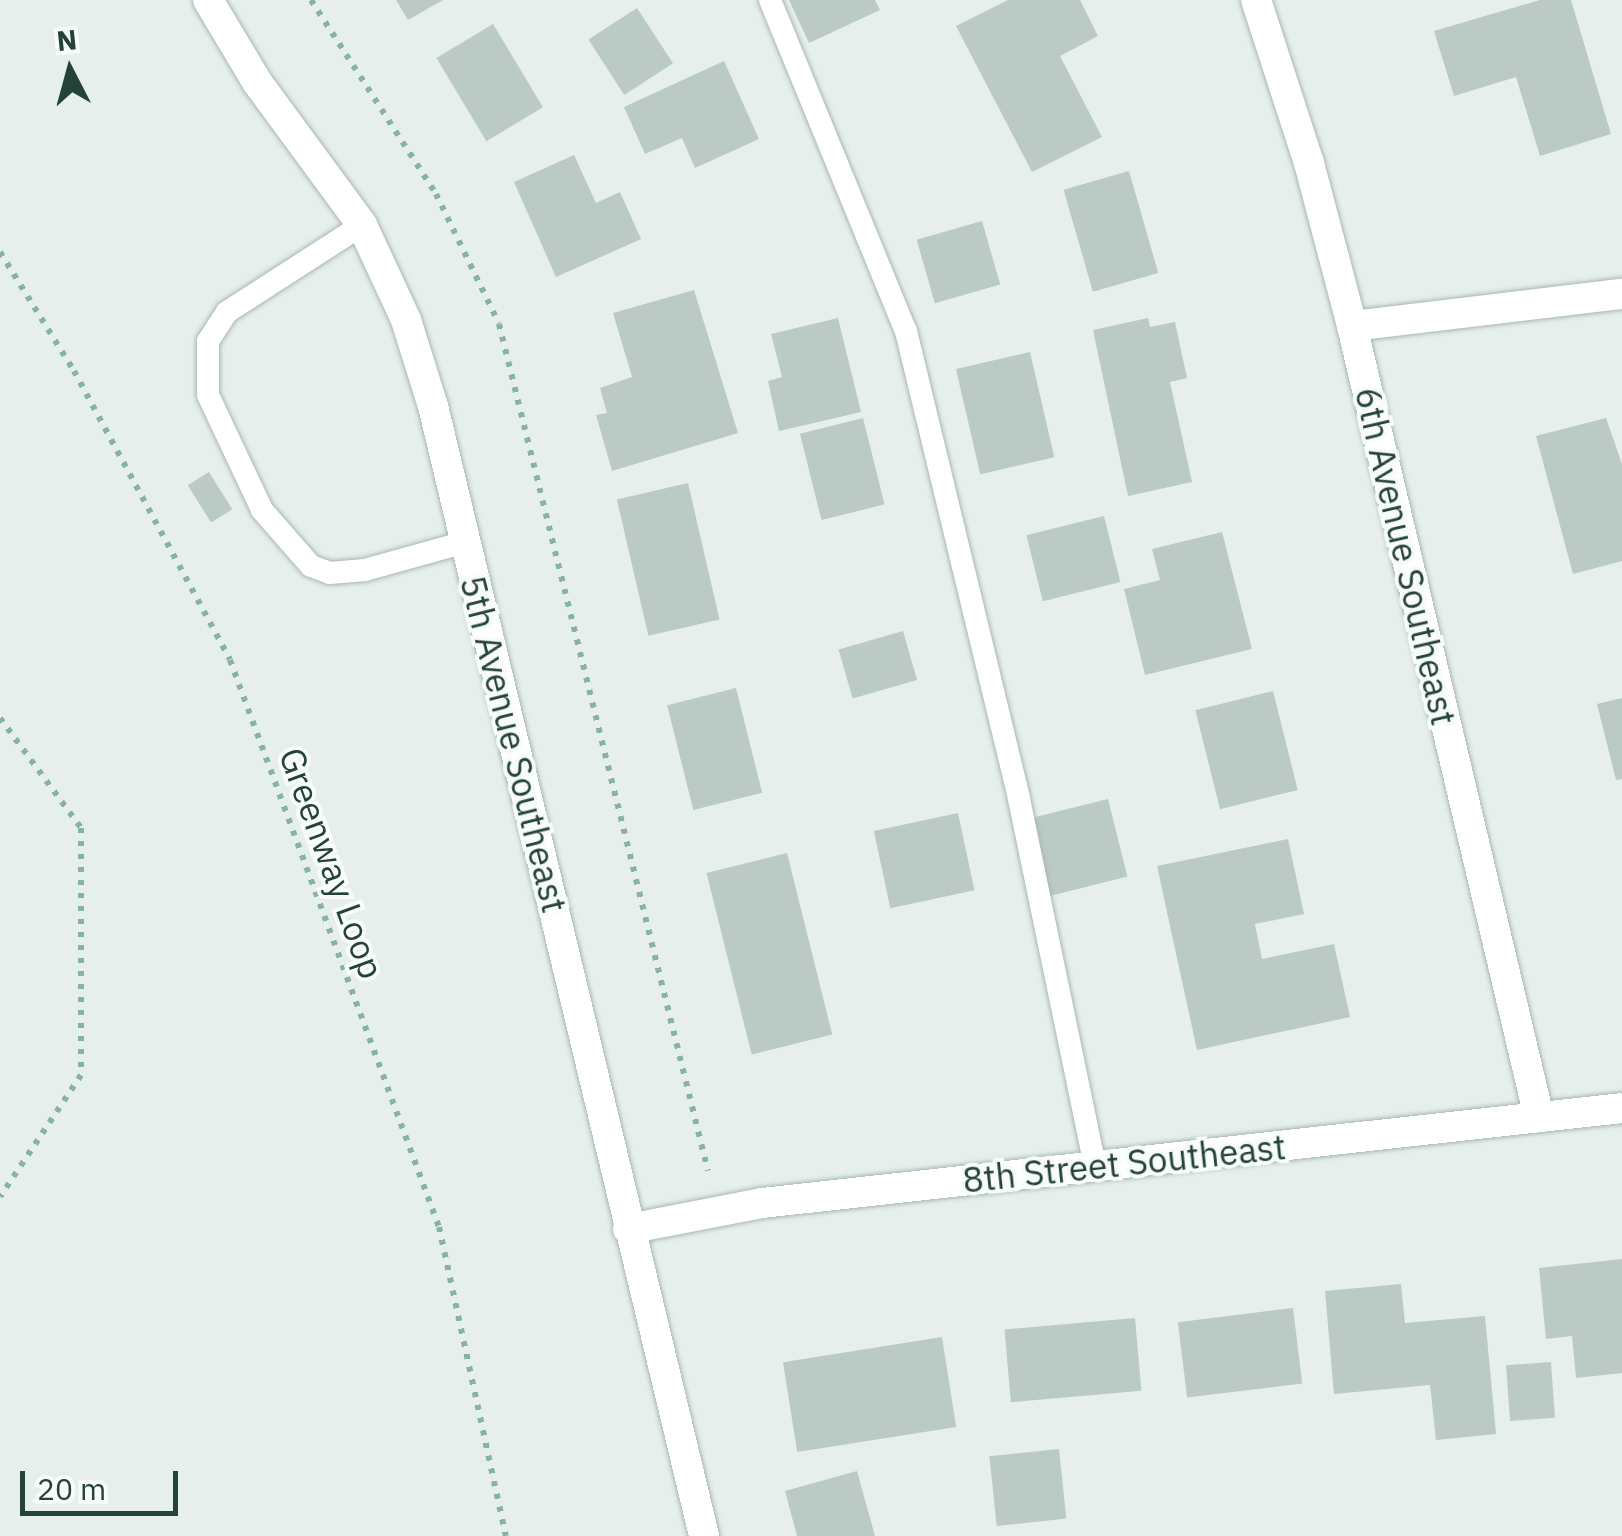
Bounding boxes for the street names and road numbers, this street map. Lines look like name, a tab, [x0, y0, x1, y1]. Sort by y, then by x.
street label: 6th Avenue Southeast	[1347, 383, 1465, 729]
street label: 5th Avenue Southeast	[452, 571, 576, 917]
street label: Greenway Loop	[271, 742, 393, 984]
street label: 8th Street Southeast	[960, 1125, 1288, 1201]

